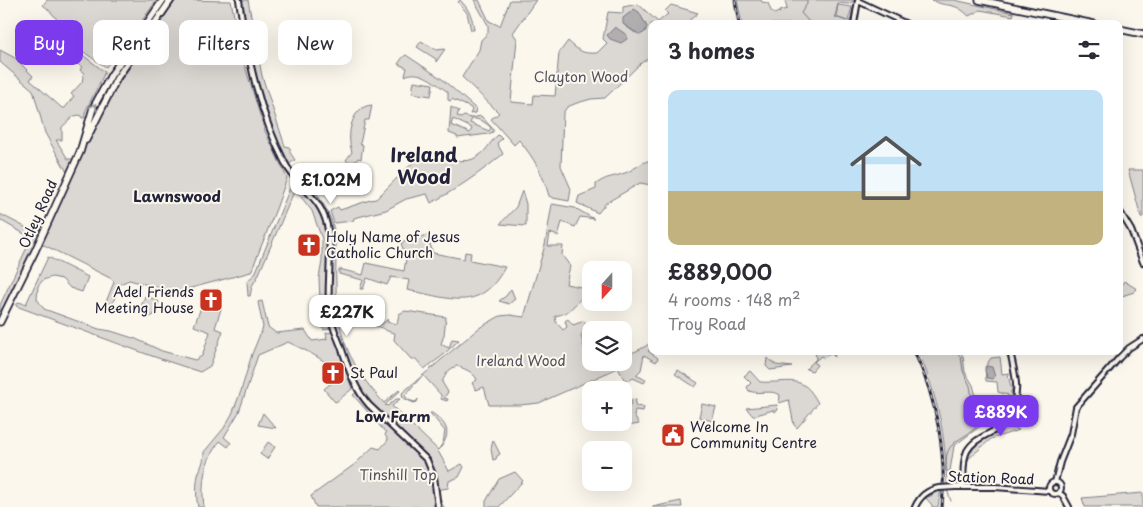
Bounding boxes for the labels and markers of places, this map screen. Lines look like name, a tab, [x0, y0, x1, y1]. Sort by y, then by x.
pin: £1.02M	[290, 162, 372, 205]
place label: Holy Name of Jesus Catholic Church	[326, 226, 460, 263]
church icon: Holy Name of Jesus Catholic Church	[296, 232, 322, 258]
place label: Adel Friends Meeting House	[95, 281, 194, 318]
church icon: Adel Friends Meeting House	[198, 287, 224, 313]
pin: £227K	[312, 294, 382, 337]
church icon: St Paul	[320, 360, 346, 386]
place label: St Paul	[350, 362, 398, 383]
pin: £889K	[966, 394, 1036, 437]
place label: Welcome In Community Centre	[690, 416, 817, 453]
public building icon: Welcome In Community Centre	[660, 422, 686, 448]

